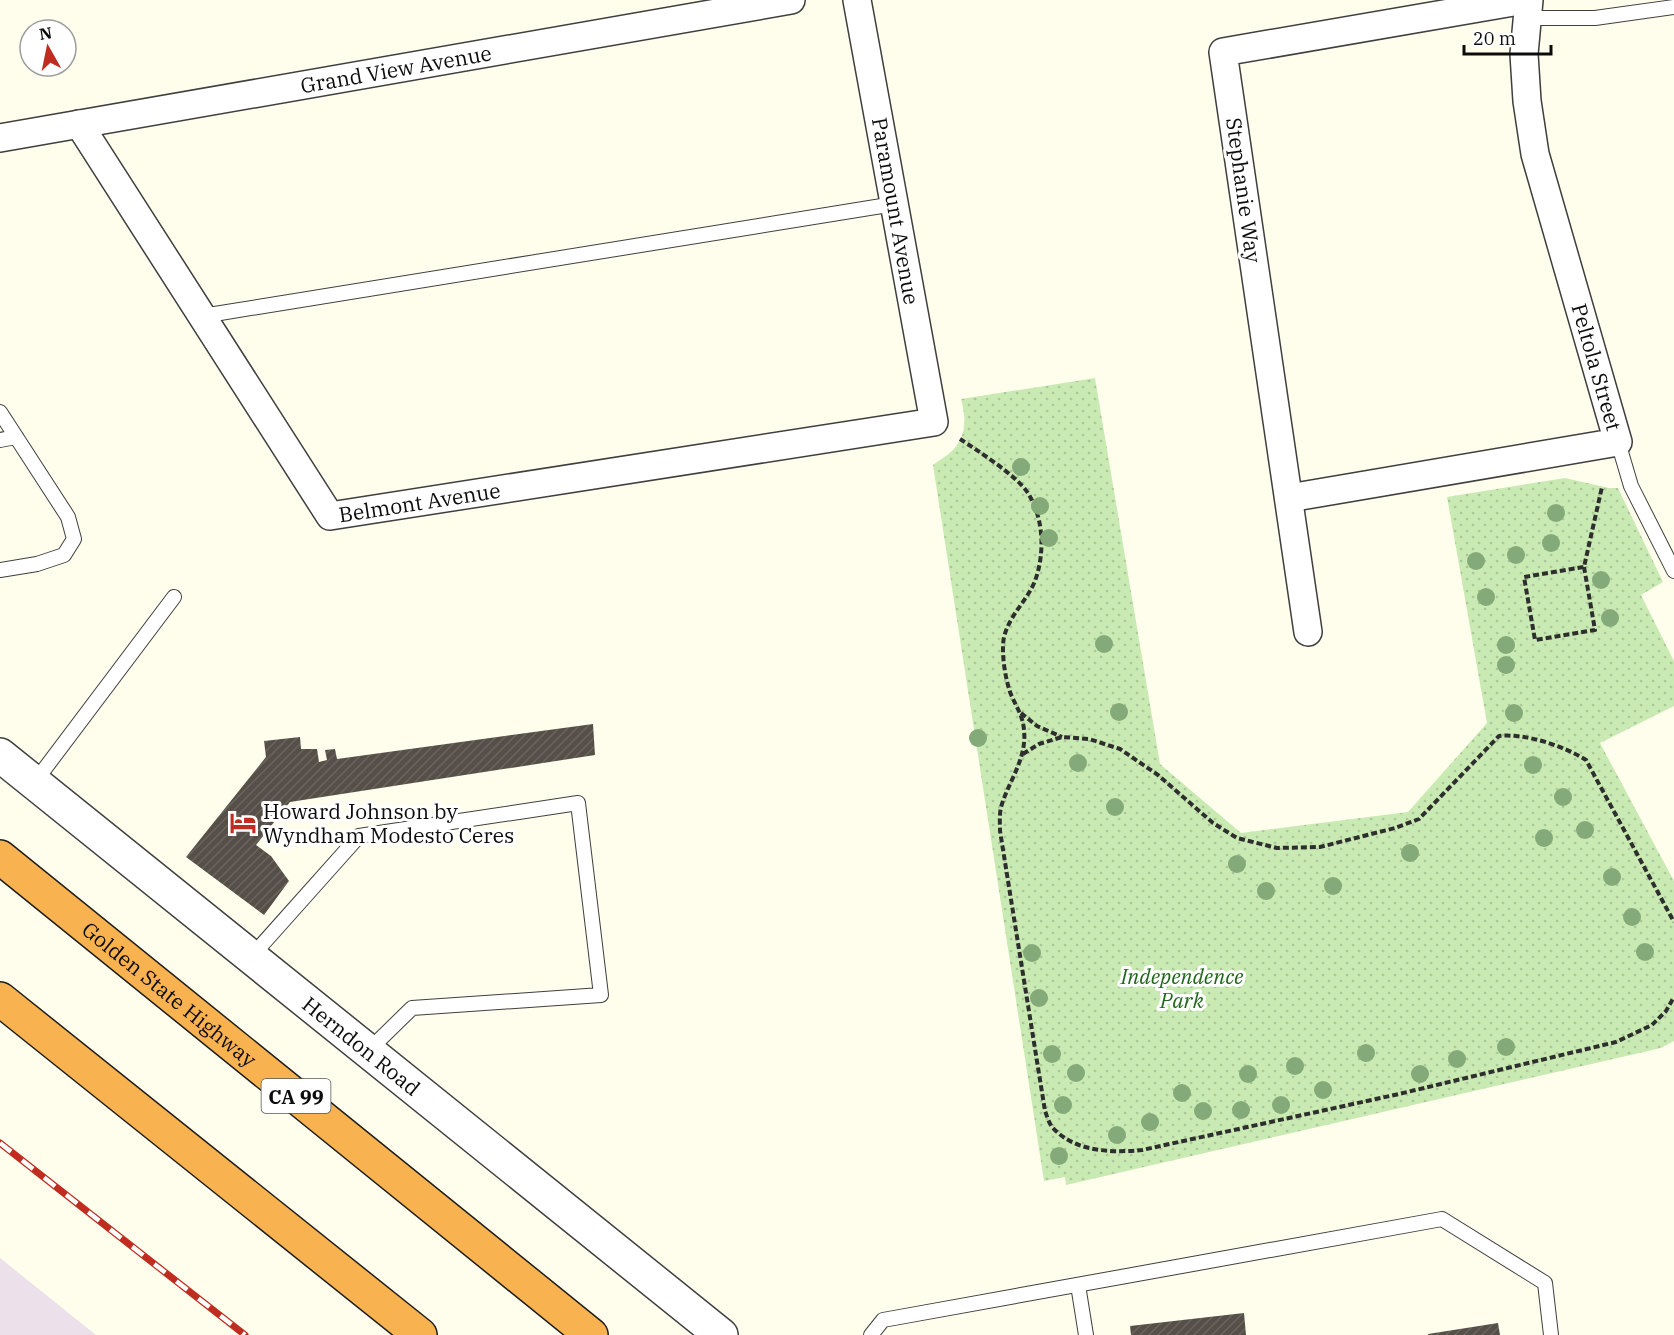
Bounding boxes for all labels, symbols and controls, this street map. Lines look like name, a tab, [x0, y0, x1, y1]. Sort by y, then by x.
north arrow	[18, 18, 78, 78]
scale bar	[1464, 18, 1551, 56]
text: N	[38, 22, 53, 44]
text: 20 m	[1473, 27, 1516, 50]
street label: Grand View Avenue	[298, 38, 494, 99]
street label: Paramount Avenue	[866, 115, 926, 307]
street label: Stephanie Way	[1220, 116, 1268, 265]
street label: Peltola Street	[1565, 300, 1629, 434]
street label: Belmont Avenue	[337, 476, 502, 528]
place label: Howard Johnson by Wyndham Modesto Ceres	[263, 797, 514, 849]
hotel icon: Howard Johnson by Wyndham Modesto Ceres	[228, 808, 258, 838]
street label: Golden State Highway	[77, 915, 263, 1074]
park label: Independence Park	[1120, 962, 1244, 1014]
street label: Herndon Road	[297, 990, 426, 1102]
road number: CA 99	[262, 1079, 330, 1113]

